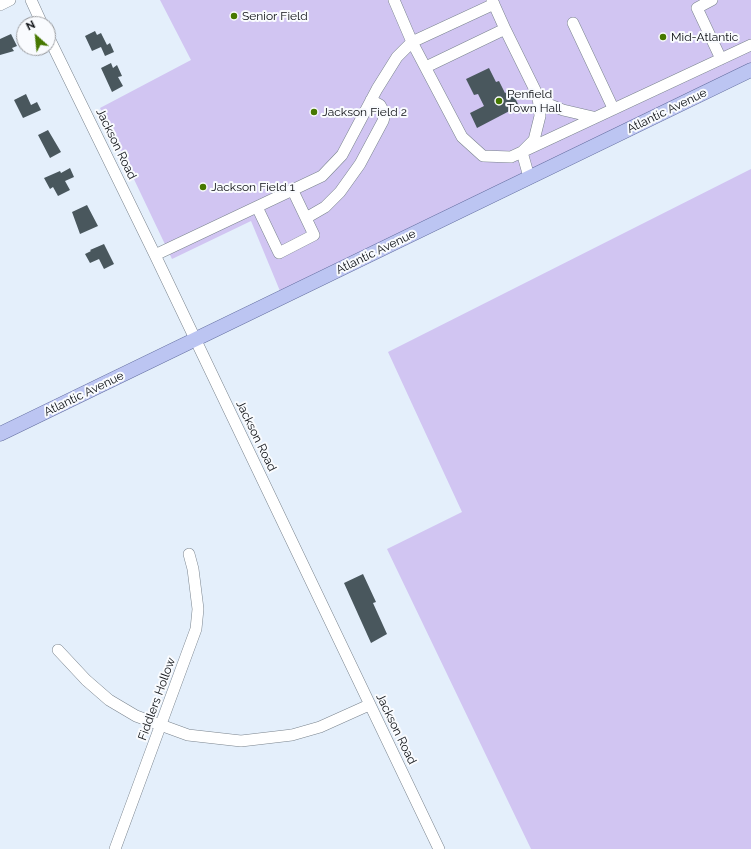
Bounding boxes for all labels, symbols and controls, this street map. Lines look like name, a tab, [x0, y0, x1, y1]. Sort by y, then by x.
place label: Senior Field	[242, 9, 308, 23]
marker: Senior Field	[229, 11, 239, 21]
north arrow	[16, 16, 56, 56]
text: N	[24, 18, 37, 33]
place label: Mid-Atlantic	[671, 30, 738, 44]
marker: Mid-Atlantic	[658, 32, 668, 42]
street label: Atlantic Avenue	[625, 85, 709, 137]
place label: Penfield Town Hall	[507, 87, 562, 115]
marker: Penfield Town Hall	[494, 96, 504, 106]
place label: Jackson Field 2	[322, 105, 407, 119]
street label: Jackson Road	[93, 106, 139, 182]
marker: Jackson Field 2	[309, 107, 319, 117]
place label: Jackson Field 1	[211, 180, 295, 194]
marker: Jackson Field 1	[198, 182, 208, 192]
street label: Atlantic Avenue	[334, 226, 418, 278]
street label: Atlantic Avenue	[42, 368, 126, 420]
street label: Jackson Road	[233, 398, 279, 474]
street label: Fiddlers Hollow	[135, 656, 179, 742]
street label: Jackson Road	[373, 691, 419, 767]

